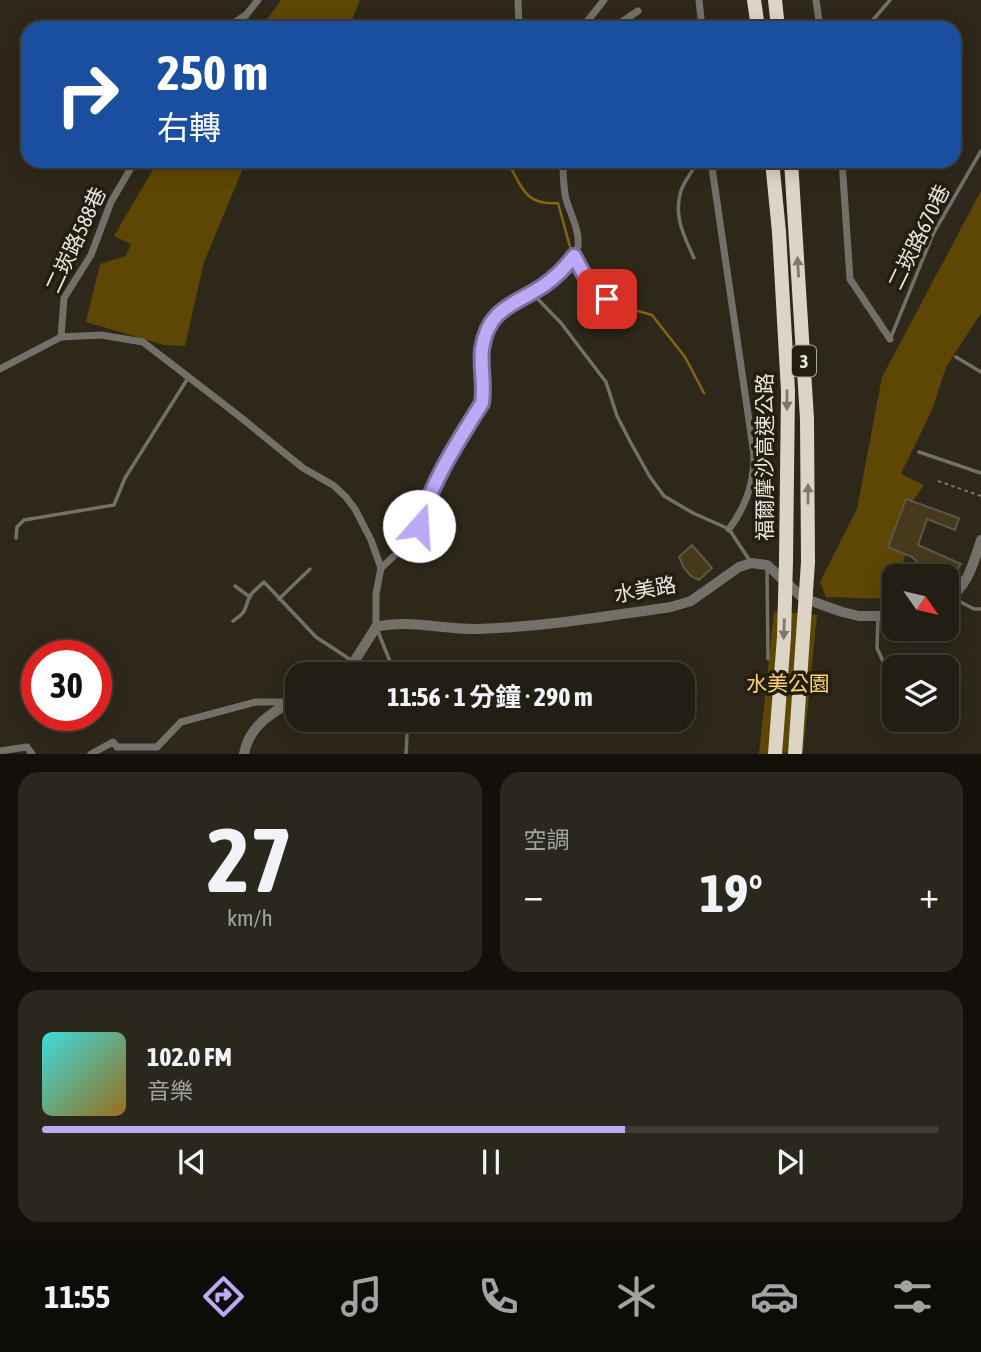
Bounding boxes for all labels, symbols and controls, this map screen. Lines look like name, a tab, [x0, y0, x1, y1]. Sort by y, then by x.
text: 250 m	[157, 44, 268, 100]
icon: right	[42, 49, 133, 140]
text: 右轉	[157, 109, 221, 146]
street label: 二崁路670巷	[882, 180, 954, 293]
street label: 二崁路588巷	[40, 183, 110, 296]
one-way arrow	[792, 255, 803, 277]
pin	[577, 269, 637, 329]
icon: arrive	[588, 280, 626, 318]
road number: 3	[792, 346, 816, 376]
street label: 福爾摩沙高速公路	[752, 373, 776, 541]
one-way arrow	[782, 389, 793, 411]
one-way arrow	[802, 483, 813, 505]
position arrow	[382, 489, 456, 563]
north arrow	[882, 564, 959, 640]
map controls	[882, 564, 959, 732]
street label: 水美路	[612, 572, 678, 606]
one-way arrow	[778, 618, 789, 640]
speed limit sign: 30	[21, 640, 112, 731]
button: layers	[882, 655, 959, 732]
park label: 水美公園	[746, 671, 830, 695]
text: 11:56 · 1 分鐘 · 290 m	[387, 682, 593, 712]
text: 27	[207, 807, 293, 911]
text: 空調	[524, 827, 570, 853]
text: 19°	[700, 863, 763, 923]
text: −	[524, 873, 543, 916]
text: +	[919, 873, 939, 916]
text: km/h	[227, 905, 273, 931]
text: 102.0 FM	[147, 1042, 232, 1072]
text: 音樂	[147, 1078, 193, 1104]
icon: previous	[173, 1143, 211, 1181]
icon: pause	[472, 1143, 510, 1181]
icon: next	[771, 1143, 809, 1181]
icon: directions	[199, 1272, 248, 1321]
icon: music	[337, 1272, 386, 1321]
icon: phone	[474, 1272, 523, 1321]
icon: climate	[612, 1272, 661, 1321]
icon: car	[750, 1272, 799, 1321]
icon: filters	[888, 1272, 937, 1321]
text: 11:55	[44, 1278, 110, 1315]

